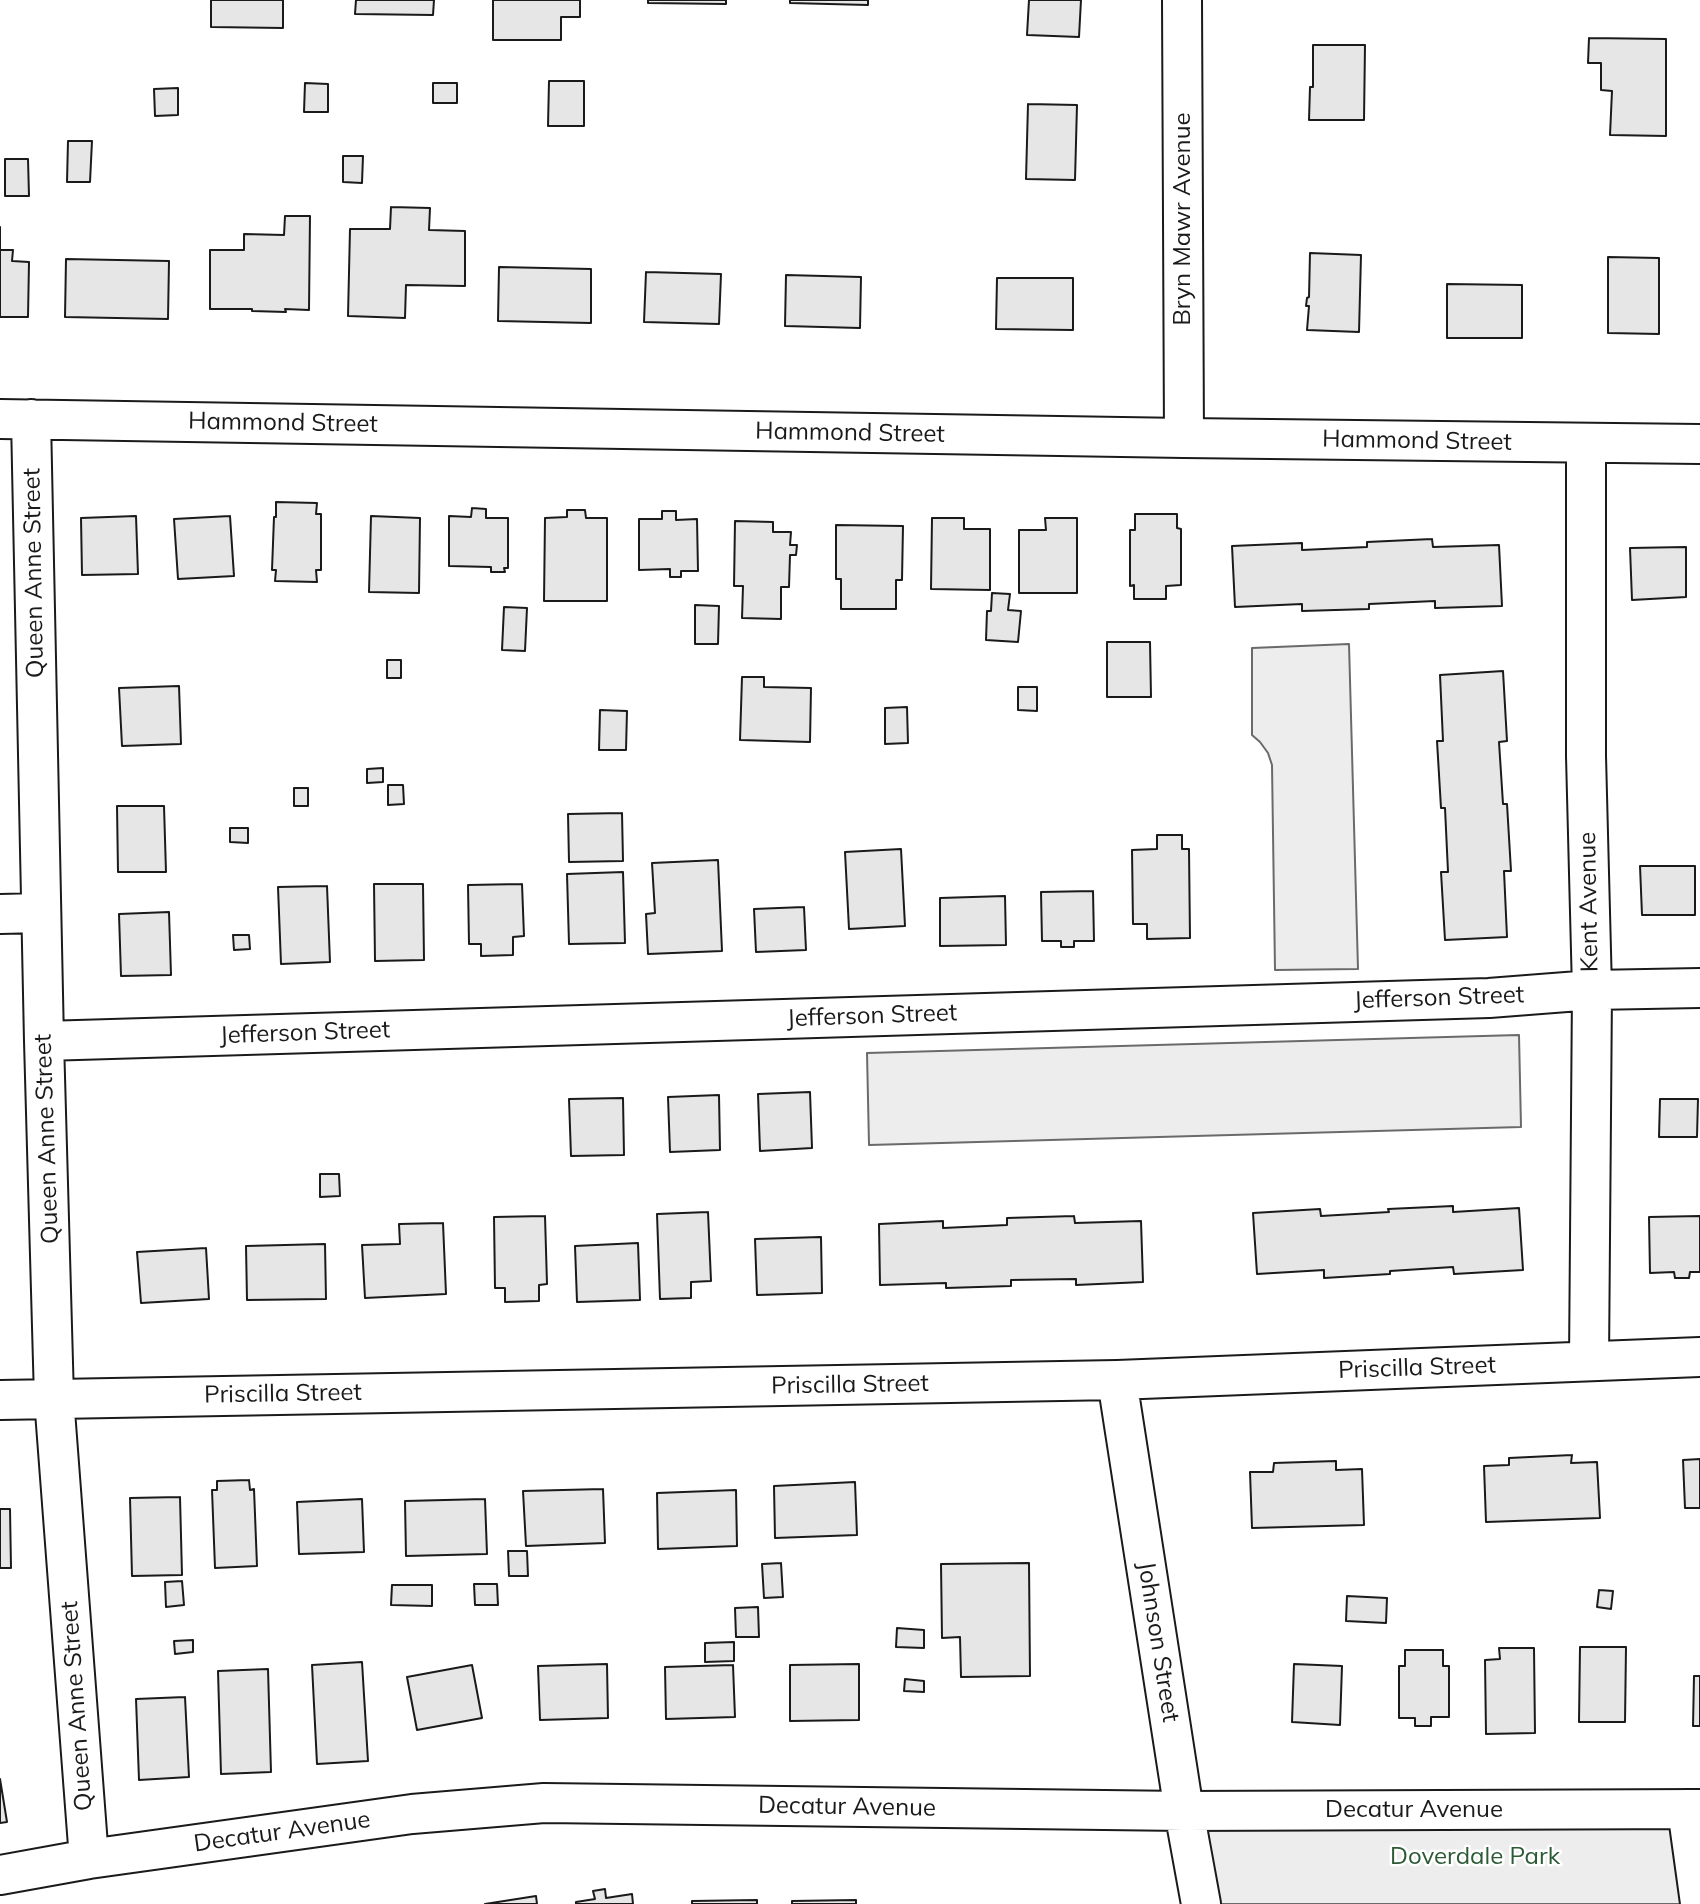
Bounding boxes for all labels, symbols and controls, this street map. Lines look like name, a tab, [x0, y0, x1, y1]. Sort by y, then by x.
street label: Bryn Mawr Avenue	[1169, 112, 1197, 326]
street label: Hammond Street	[188, 407, 378, 439]
street label: Hammond Street	[755, 417, 945, 449]
street label: Hammond Street	[1322, 425, 1512, 457]
street label: Queen Anne Street	[18, 468, 50, 678]
street label: Kent Avenue	[1573, 832, 1605, 972]
street label: Jefferson Street	[1353, 981, 1525, 1015]
street label: Jefferson Street	[786, 999, 958, 1033]
street label: Jefferson Street	[219, 1016, 391, 1050]
street label: Queen Anne Street	[29, 1033, 65, 1245]
street label: Priscilla Street	[1338, 1351, 1496, 1385]
street label: Priscilla Street	[771, 1369, 929, 1401]
street label: Priscilla Street	[204, 1378, 362, 1410]
street label: Johnson Street	[1131, 1560, 1185, 1724]
street label: Queen Anne Street	[55, 1600, 99, 1812]
street label: Decatur Avenue	[758, 1791, 936, 1823]
street label: Decatur Avenue	[1325, 1796, 1503, 1824]
street label: Decatur Avenue	[192, 1805, 372, 1859]
park label: Doverdale Park	[1390, 1843, 1560, 1871]

